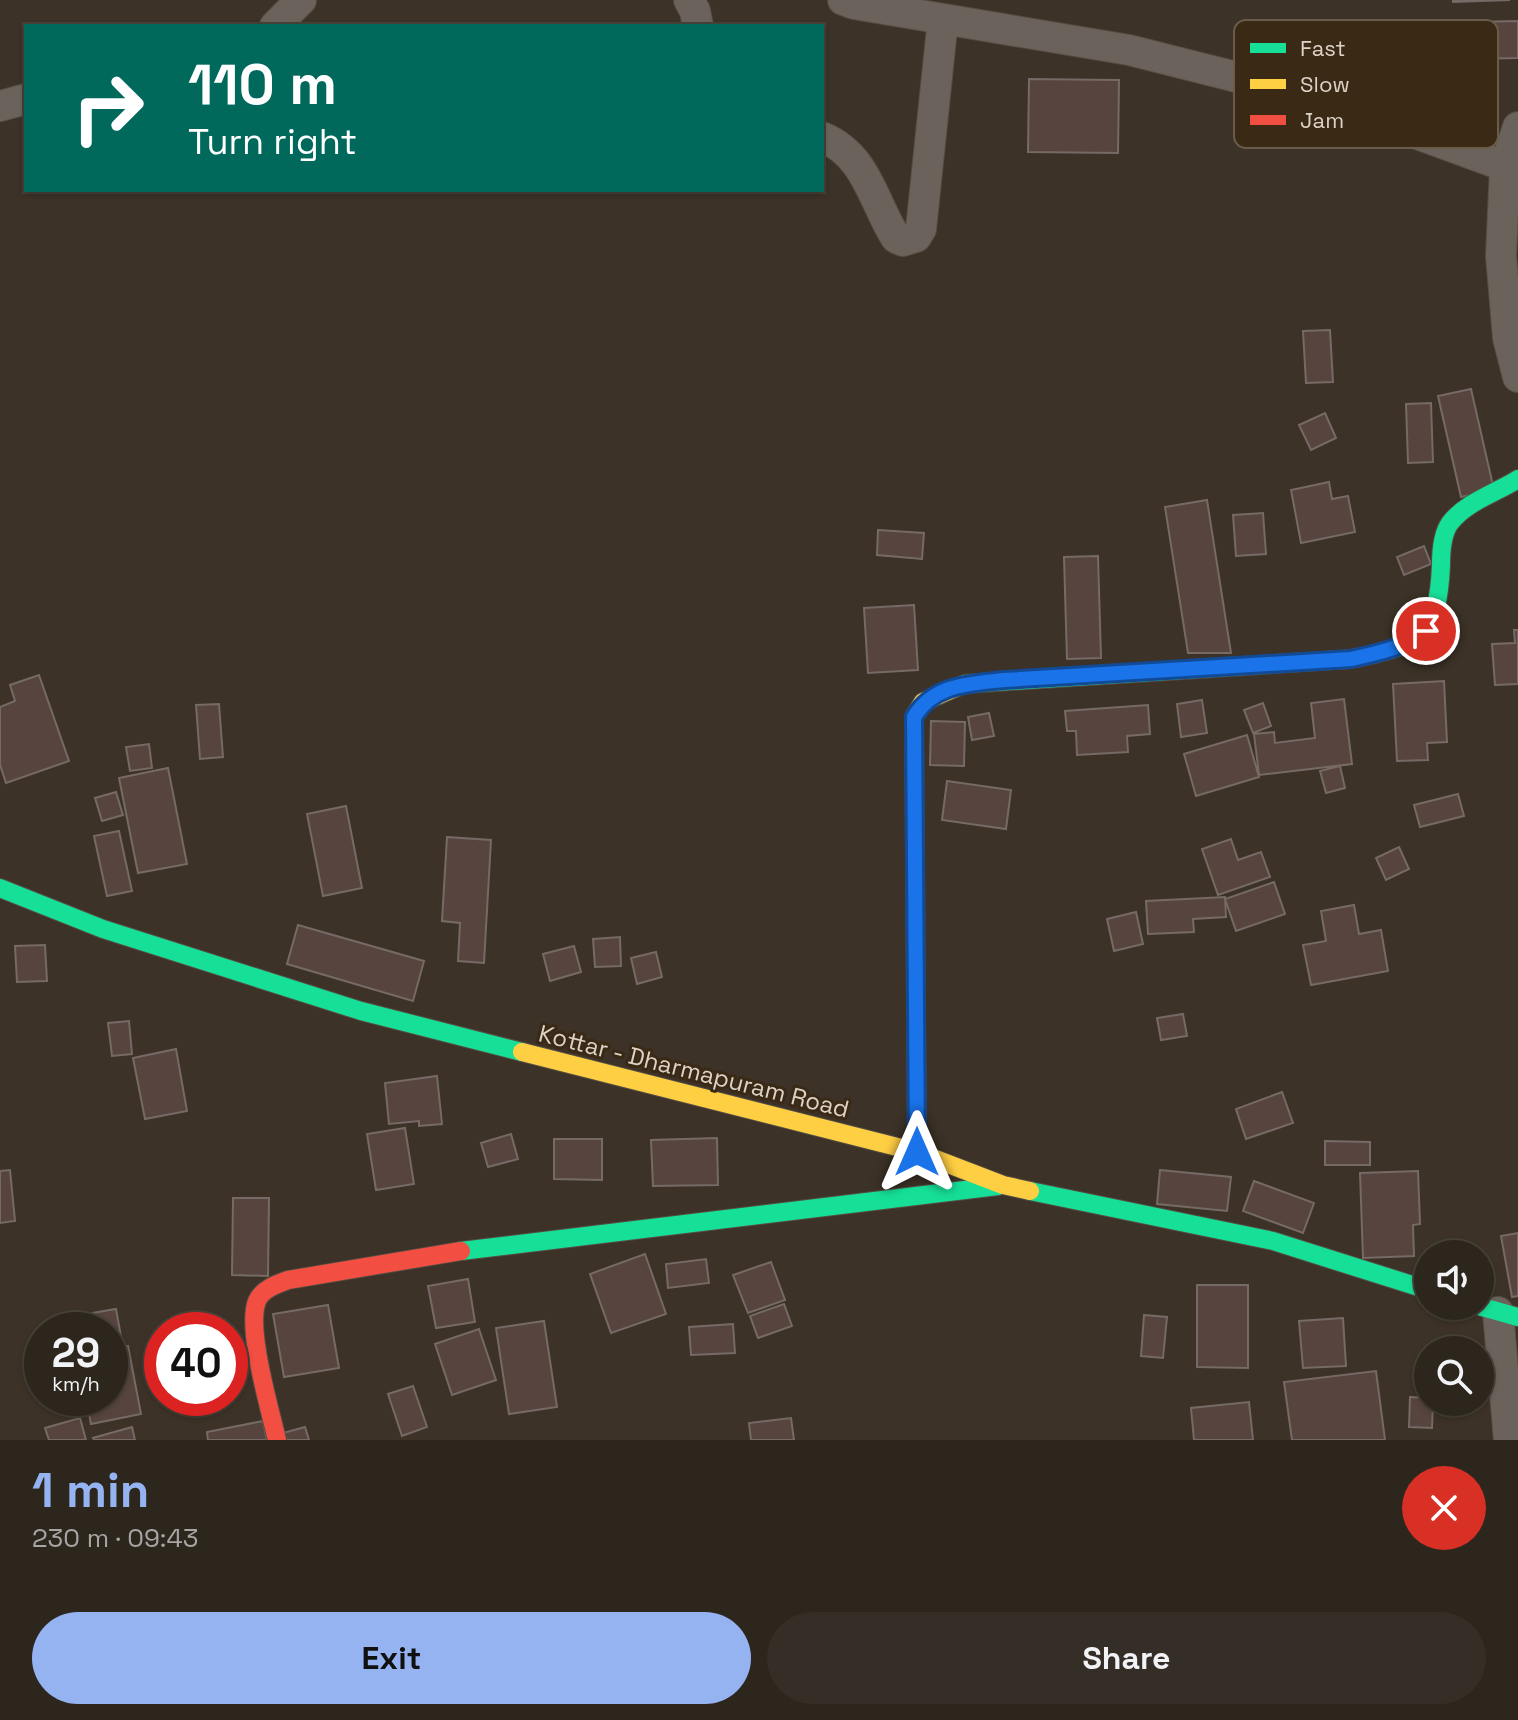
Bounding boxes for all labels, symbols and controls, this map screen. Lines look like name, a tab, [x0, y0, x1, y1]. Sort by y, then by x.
legend	[1234, 20, 1498, 148]
text: Fast	[1300, 34, 1346, 62]
text: 110 m	[188, 49, 337, 120]
icon: right	[56, 56, 160, 160]
text: Slow	[1300, 70, 1350, 98]
text: Jam	[1300, 106, 1344, 134]
text: Turn right	[188, 119, 357, 165]
pin	[1392, 597, 1460, 665]
icon: arrive	[1404, 609, 1448, 653]
street label: Kottar - Dharmapuram Road	[536, 1017, 852, 1125]
position arrow	[875, 1110, 959, 1194]
map controls	[1414, 1240, 1494, 1416]
button: sound	[1414, 1240, 1494, 1320]
speed limit sign: 40	[144, 1312, 248, 1416]
text: 29	[52, 1328, 100, 1379]
button: search	[1414, 1336, 1494, 1416]
text: km/h	[52, 1371, 100, 1397]
text: 1 min	[32, 1460, 149, 1521]
button: close	[1402, 1466, 1486, 1550]
text: 230 m · 09:43	[32, 1521, 198, 1555]
button: Exit	[32, 1612, 751, 1704]
button: Share	[767, 1612, 1486, 1704]

